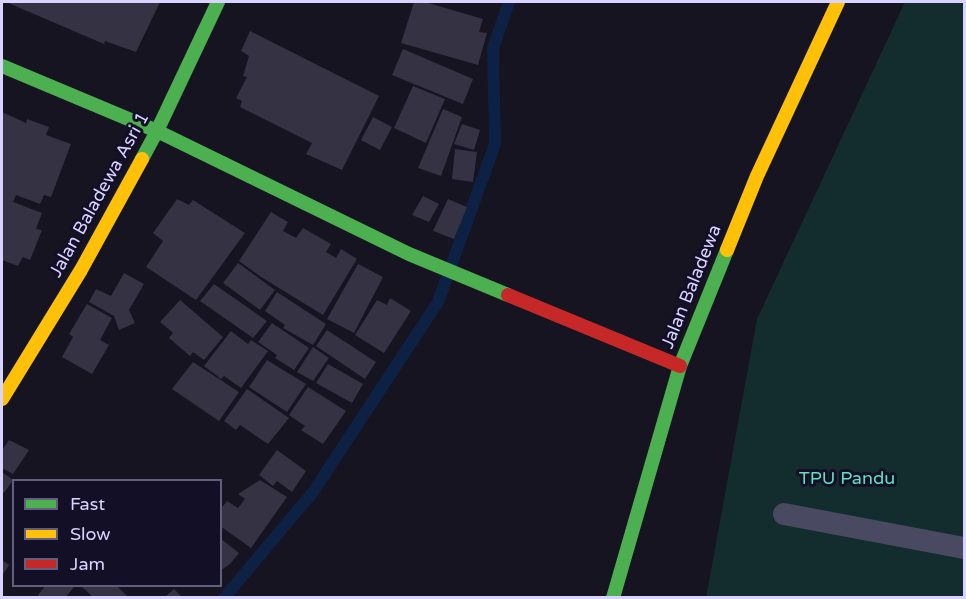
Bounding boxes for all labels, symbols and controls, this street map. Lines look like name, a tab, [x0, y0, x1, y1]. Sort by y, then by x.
street label: Jalan Baladewa Asri 1	[46, 109, 154, 281]
street label: Jalan Baladewa	[657, 222, 727, 352]
park label: TPU Pandu	[799, 468, 895, 490]
legend	[12, 479, 222, 587]
text: Fast	[70, 493, 105, 515]
text: Slow	[70, 523, 111, 545]
text: Jam	[70, 553, 105, 575]

